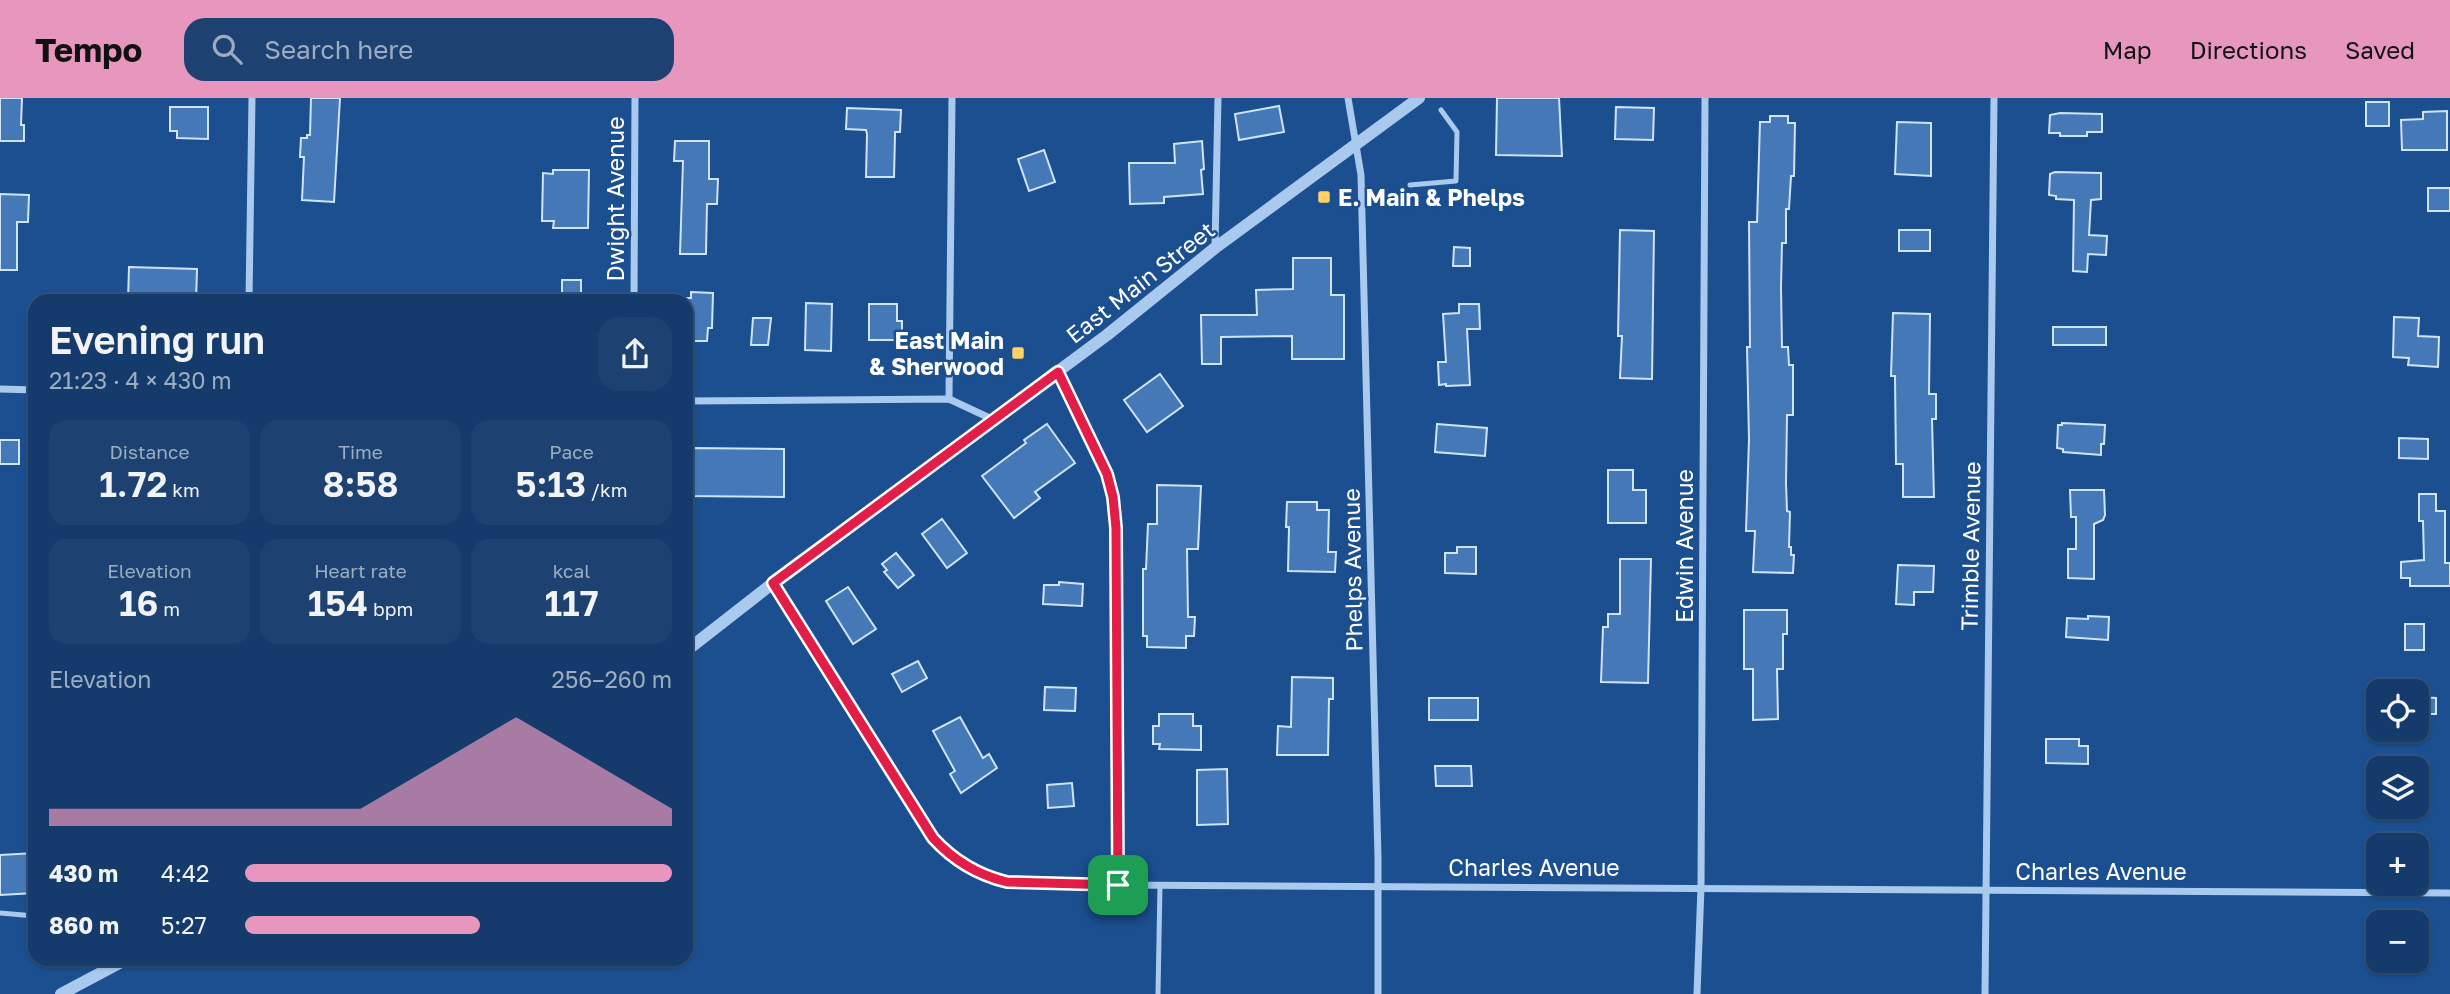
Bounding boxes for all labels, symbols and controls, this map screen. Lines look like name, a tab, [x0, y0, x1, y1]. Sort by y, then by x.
search box	[184, 18, 674, 81]
text: Tempo	[35, 30, 142, 69]
icon: search	[208, 30, 246, 68]
text: Search here	[264, 34, 413, 65]
text: Map	[2103, 35, 2152, 64]
text: Directions	[2190, 35, 2307, 64]
text: Saved	[2345, 35, 2415, 64]
street label: Dwight Avenue	[601, 116, 629, 282]
place label: E. Main & Phelps	[1338, 183, 1525, 211]
marker: E. Main & Phelps	[1316, 189, 1332, 205]
street label: East Main Street	[1060, 215, 1220, 349]
text: Evening run	[49, 317, 265, 362]
button: share	[598, 317, 672, 391]
place label: East Main & Sherwood	[869, 326, 1004, 380]
marker: East Main & Sherwood	[1010, 345, 1026, 361]
text: 21:23 · 4 × 430 m	[49, 366, 232, 394]
text: Distance	[110, 440, 189, 463]
text: Time	[338, 440, 383, 463]
text: Pace	[549, 440, 594, 463]
street label: Trimble Avenue	[1955, 461, 1985, 631]
text: 1.72	[99, 463, 168, 505]
text: 8:58	[323, 463, 398, 505]
text: 5:13	[515, 463, 586, 505]
street label: Edwin Avenue	[1670, 469, 1698, 623]
text: km	[168, 478, 200, 501]
text: /km	[586, 478, 628, 501]
street label: Phelps Avenue	[1337, 488, 1367, 652]
text: Elevation	[107, 559, 192, 582]
text: Heart rate	[314, 559, 407, 582]
text: kcal	[553, 559, 590, 582]
text: 16	[119, 582, 158, 624]
text: 154	[308, 582, 368, 624]
text: 117	[544, 582, 599, 624]
text: m	[158, 597, 180, 620]
text: bpm	[368, 597, 413, 620]
text: Elevation	[49, 665, 151, 693]
text: 256–260 m	[552, 665, 672, 693]
map controls	[2366, 679, 2429, 973]
button: locate	[2366, 679, 2429, 742]
button: layers	[2366, 756, 2429, 819]
button: +	[2366, 833, 2429, 896]
street label: Charles Avenue	[1448, 853, 1620, 881]
pin	[1088, 855, 1148, 915]
street label: Charles Avenue	[2015, 857, 2187, 885]
text: 430 m	[49, 859, 118, 887]
text: 4:42	[161, 859, 209, 887]
icon: arrive	[1099, 866, 1137, 904]
button: −	[2366, 910, 2429, 973]
text: 860 m	[49, 911, 119, 939]
text: 5:27	[161, 911, 207, 939]

